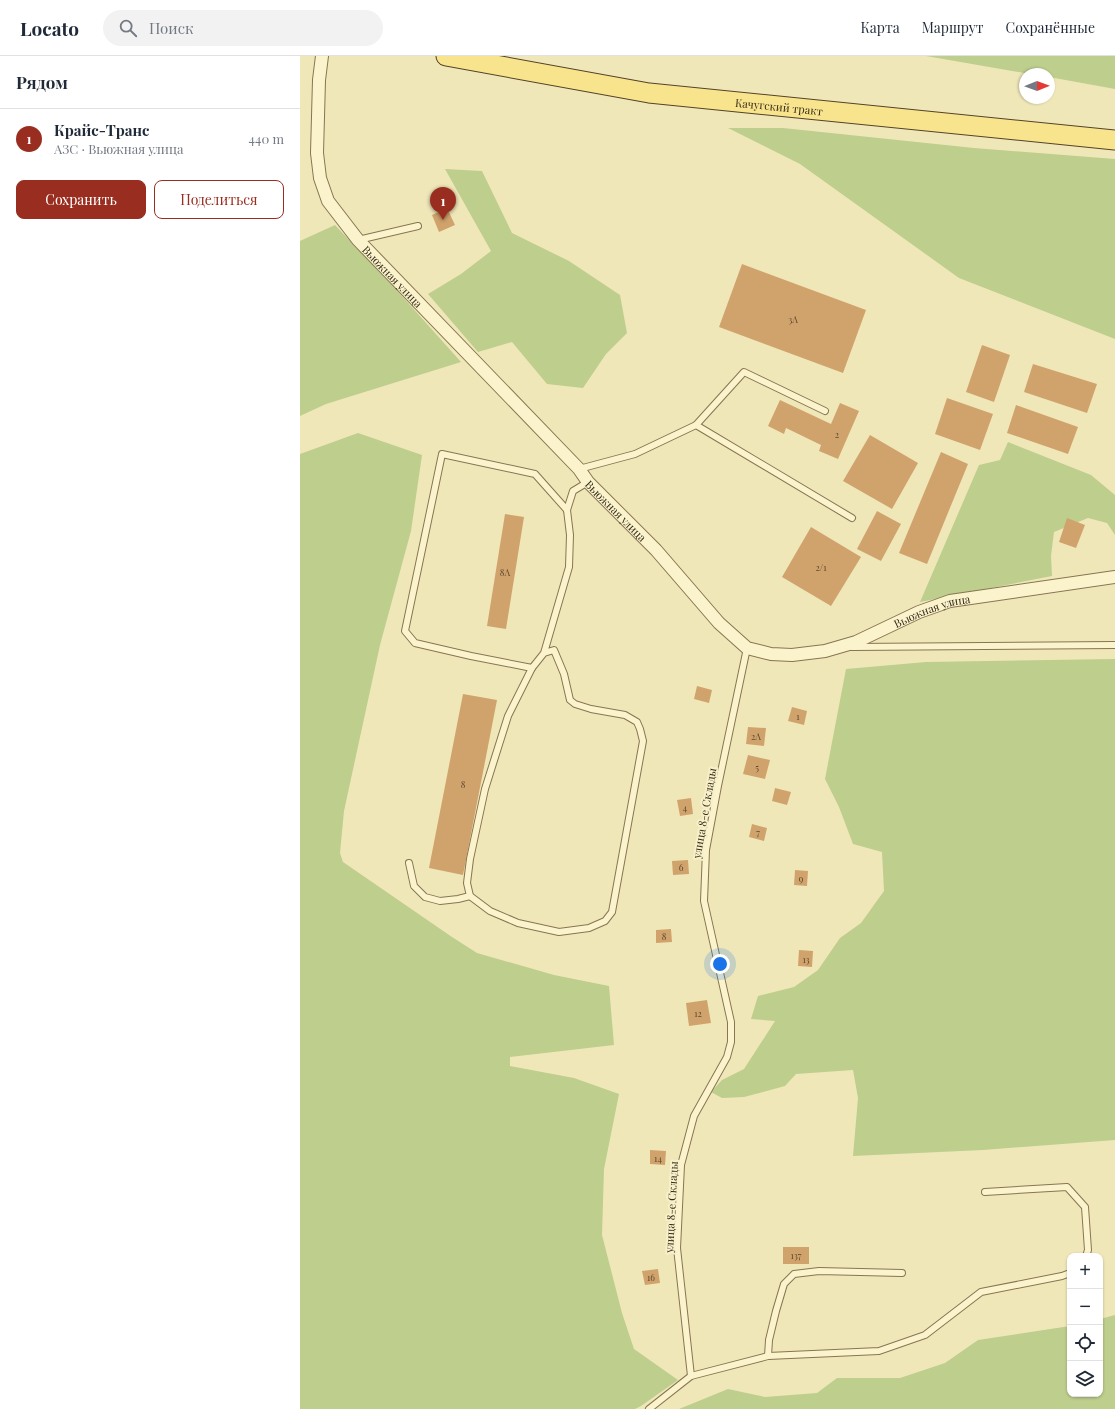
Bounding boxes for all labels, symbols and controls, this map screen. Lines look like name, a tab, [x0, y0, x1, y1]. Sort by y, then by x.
search box	[103, 10, 383, 46]
text: Locato	[20, 15, 79, 41]
icon: search	[117, 17, 139, 39]
text: Поиск	[149, 18, 194, 38]
text: Карта	[860, 18, 900, 37]
text: Маршрут	[922, 18, 984, 37]
text: Сохранённые	[1006, 18, 1095, 37]
north arrow	[1019, 68, 1055, 104]
text: Рядом	[16, 71, 68, 93]
street label: Качугский тракт	[734, 94, 824, 118]
text: Крайс-Транс	[54, 120, 149, 140]
text: 1	[27, 130, 31, 147]
text: 440 m	[249, 130, 284, 147]
text: АЗС · Вьюжная улица	[54, 140, 183, 157]
button: Сохранить	[16, 180, 146, 219]
button: Поделиться	[154, 180, 284, 219]
pin: 1	[430, 187, 456, 220]
street label: Вьюжная улица	[359, 242, 427, 311]
house number: 3А	[788, 313, 798, 325]
house number: 2	[835, 428, 839, 440]
street label: Вьюжная улица	[582, 476, 650, 544]
house number: 2/1	[816, 561, 827, 573]
house number: 8А	[500, 566, 511, 578]
street label: Вьюжная улица	[891, 591, 972, 631]
house number: 1	[796, 710, 800, 722]
house number: 2А	[751, 730, 761, 742]
house number: 5	[755, 761, 759, 773]
street label: улица 8-е Склады	[688, 766, 719, 860]
house number: 8	[461, 778, 466, 790]
house number: 4	[683, 801, 688, 813]
house number: 7	[756, 826, 760, 838]
house number: 6	[679, 861, 684, 873]
house number: 9	[799, 872, 804, 884]
house number: 8	[662, 930, 667, 942]
house number: 13	[802, 953, 810, 965]
your location	[710, 954, 730, 974]
house number: 12	[694, 1007, 702, 1019]
house number: 14	[654, 1152, 662, 1164]
street label: улица 8-е Склады	[661, 1160, 681, 1254]
house number: 137	[791, 1249, 802, 1261]
map controls	[1067, 1253, 1103, 1397]
button: +	[1067, 1253, 1103, 1289]
house number: 16	[647, 1271, 655, 1283]
button: −	[1067, 1289, 1103, 1325]
button: locate	[1067, 1325, 1103, 1361]
button: layers	[1067, 1361, 1103, 1397]

